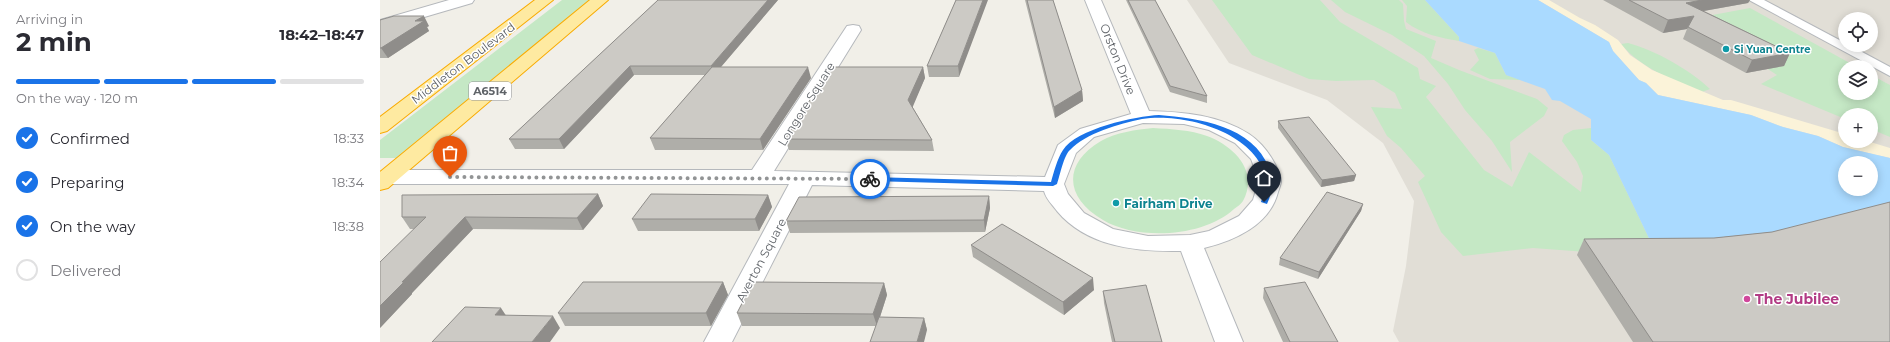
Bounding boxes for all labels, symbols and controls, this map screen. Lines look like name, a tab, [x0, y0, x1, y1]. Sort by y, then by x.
text: Arriving in	[16, 11, 83, 27]
map controls	[1838, 12, 1878, 196]
button: locate	[1838, 12, 1878, 52]
street label: Middleton Boulevard	[408, 19, 518, 107]
street label: Orston Drive	[1097, 21, 1139, 97]
text: 18:42–18:47	[279, 25, 364, 44]
text: 2 min	[16, 26, 92, 58]
place label: Si Yuan Centre	[1734, 43, 1811, 56]
marker: Si Yuan Centre	[1721, 44, 1731, 54]
street label: Longore Square	[774, 59, 838, 149]
button: layers	[1838, 60, 1878, 100]
road number: A6514	[469, 82, 511, 100]
text: On the way · 120 m	[16, 90, 138, 106]
button: +	[1838, 108, 1878, 148]
icon: check	[16, 127, 38, 149]
text: Confirmed	[50, 129, 130, 148]
text: 18:33	[334, 130, 364, 146]
pin	[433, 136, 467, 177]
icon: bag	[439, 142, 461, 164]
button: −	[1838, 156, 1878, 196]
courier	[850, 159, 890, 199]
pin	[1247, 161, 1281, 202]
icon: home	[1253, 167, 1275, 189]
icon: bike	[859, 168, 881, 190]
icon: check	[16, 171, 38, 193]
text: Preparing	[50, 173, 125, 192]
text: 18:34	[332, 174, 364, 190]
place label: Fairham Drive	[1124, 196, 1213, 211]
marker: Fairham Drive	[1111, 198, 1121, 208]
icon: check	[16, 215, 38, 237]
street label: Averton Square	[733, 215, 789, 305]
text: On the way	[50, 217, 135, 236]
text: 18:38	[333, 218, 364, 234]
text: Delivered	[50, 261, 122, 280]
place label: The Jubilee	[1755, 290, 1839, 308]
marker: The Jubilee	[1742, 294, 1752, 304]

